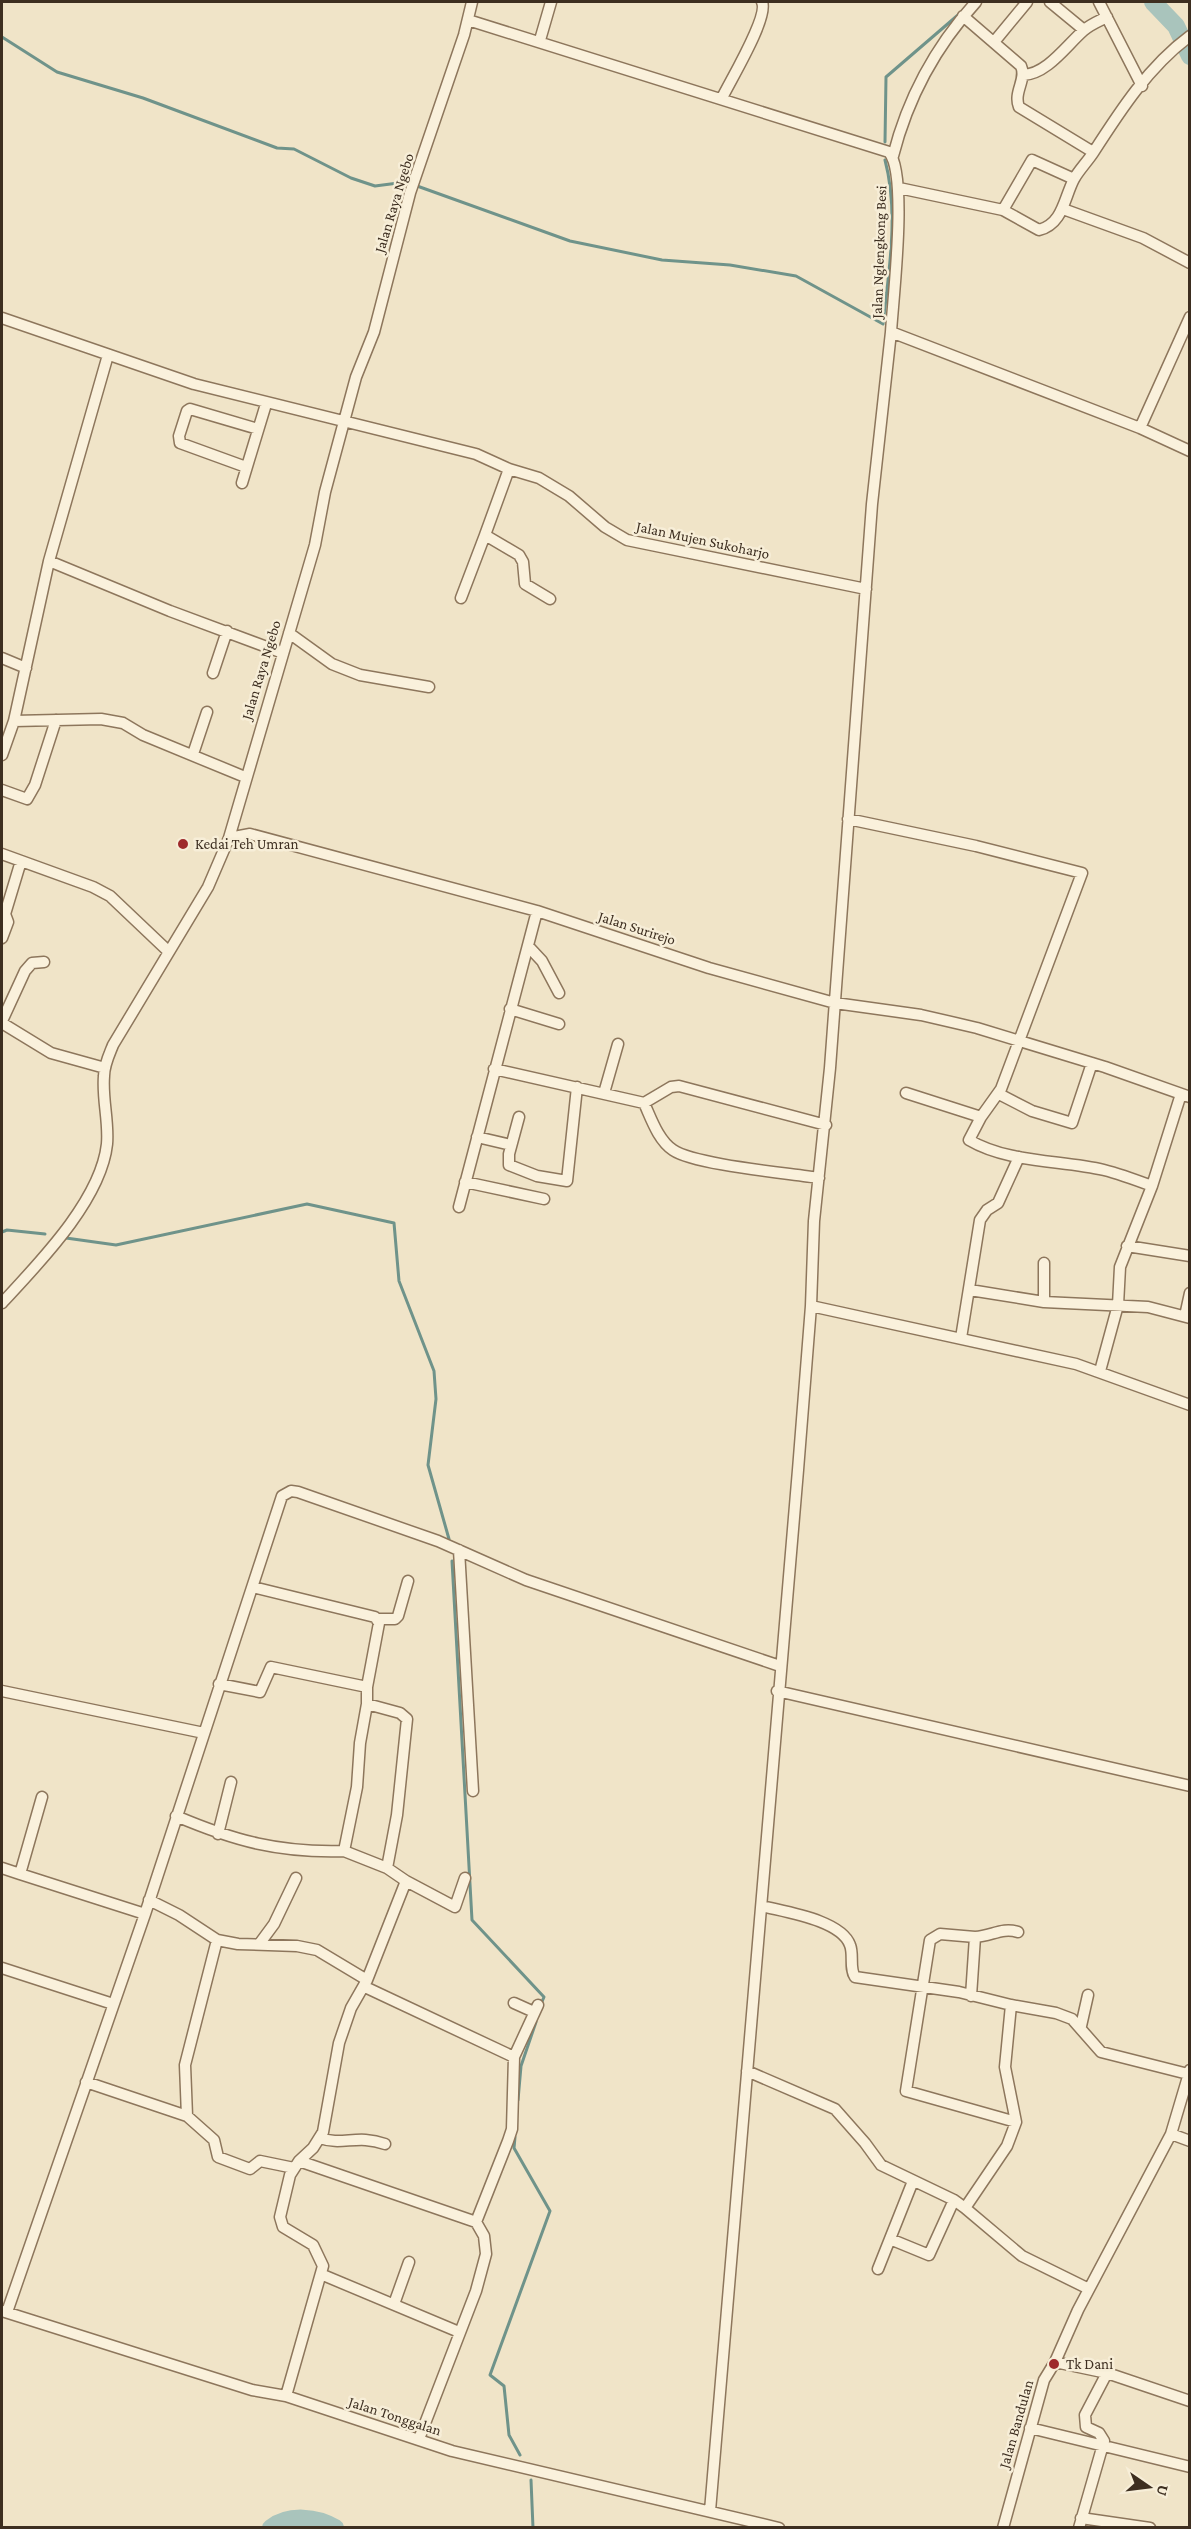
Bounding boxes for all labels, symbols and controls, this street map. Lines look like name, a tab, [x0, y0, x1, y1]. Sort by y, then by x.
street label: Jalan Raya Ngebo	[371, 151, 418, 257]
street label: Jalan Nglengkong Besi	[869, 185, 890, 321]
street label: Jalan Mujen Sukoharjo	[633, 518, 771, 563]
street label: Jalan Raya Ngebo	[238, 618, 285, 724]
place label: Kedai Teh Umran	[195, 836, 298, 852]
marker: Kedai Teh Umran	[176, 837, 190, 851]
street label: Jalan Surirejo	[594, 907, 678, 949]
place label: Tk Dani	[1066, 2356, 1113, 2372]
marker: Tk Dani	[1047, 2357, 1061, 2371]
street label: Jalan Bandulan	[995, 2378, 1037, 2472]
street label: Jalan Tonggalan	[344, 2393, 443, 2439]
north arrow	[1119, 2457, 1179, 2517]
text: U	[1153, 2483, 1173, 2498]

